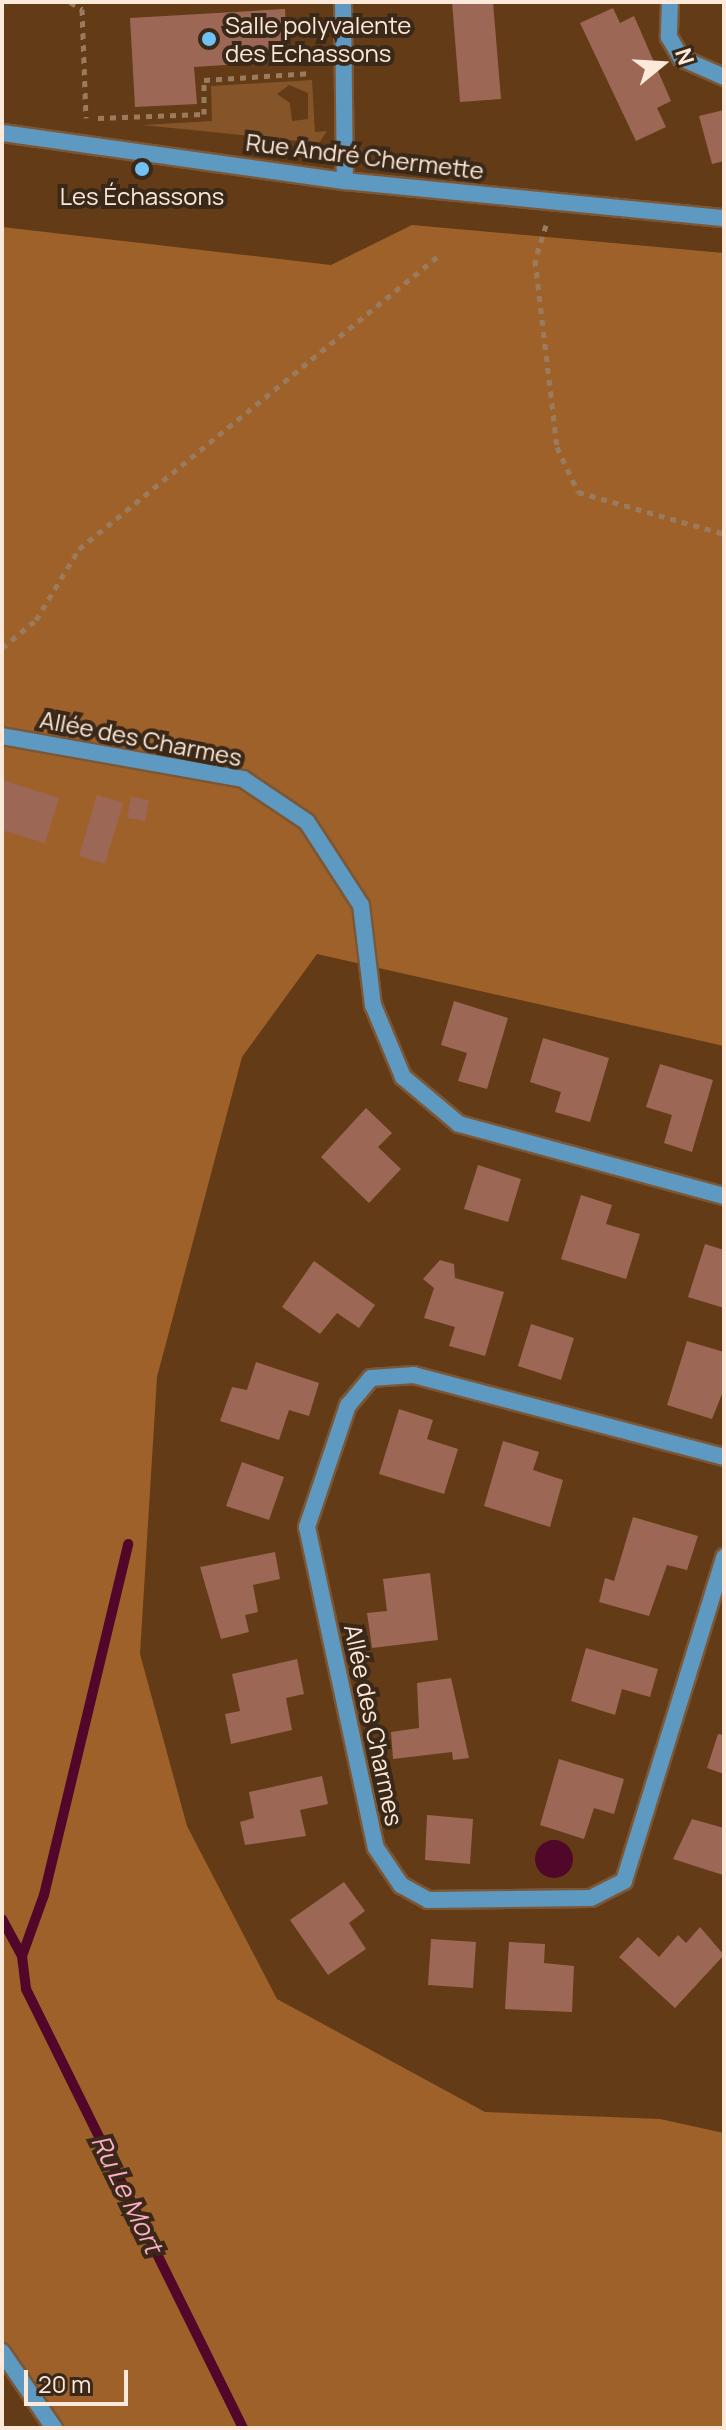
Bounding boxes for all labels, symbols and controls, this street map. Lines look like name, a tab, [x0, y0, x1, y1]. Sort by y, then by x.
place label: Salle polyvalente des Echassons	[225, 11, 411, 67]
north arrow	[622, 24, 702, 104]
marker: Salle polyvalente des Echassons	[200, 30, 218, 48]
text: N	[668, 44, 702, 69]
street label: Rue André Chermette	[244, 127, 486, 185]
marker: Les Échassons	[133, 160, 151, 178]
place label: Les Échassons	[60, 182, 224, 210]
street label: Allée des Charmes	[38, 704, 244, 772]
street label: Allée des Charmes	[339, 1622, 409, 1828]
water label: Ru Le Mort	[85, 2130, 169, 2258]
scale bar	[28, 2354, 132, 2404]
text: 20 m	[38, 2367, 91, 2400]

